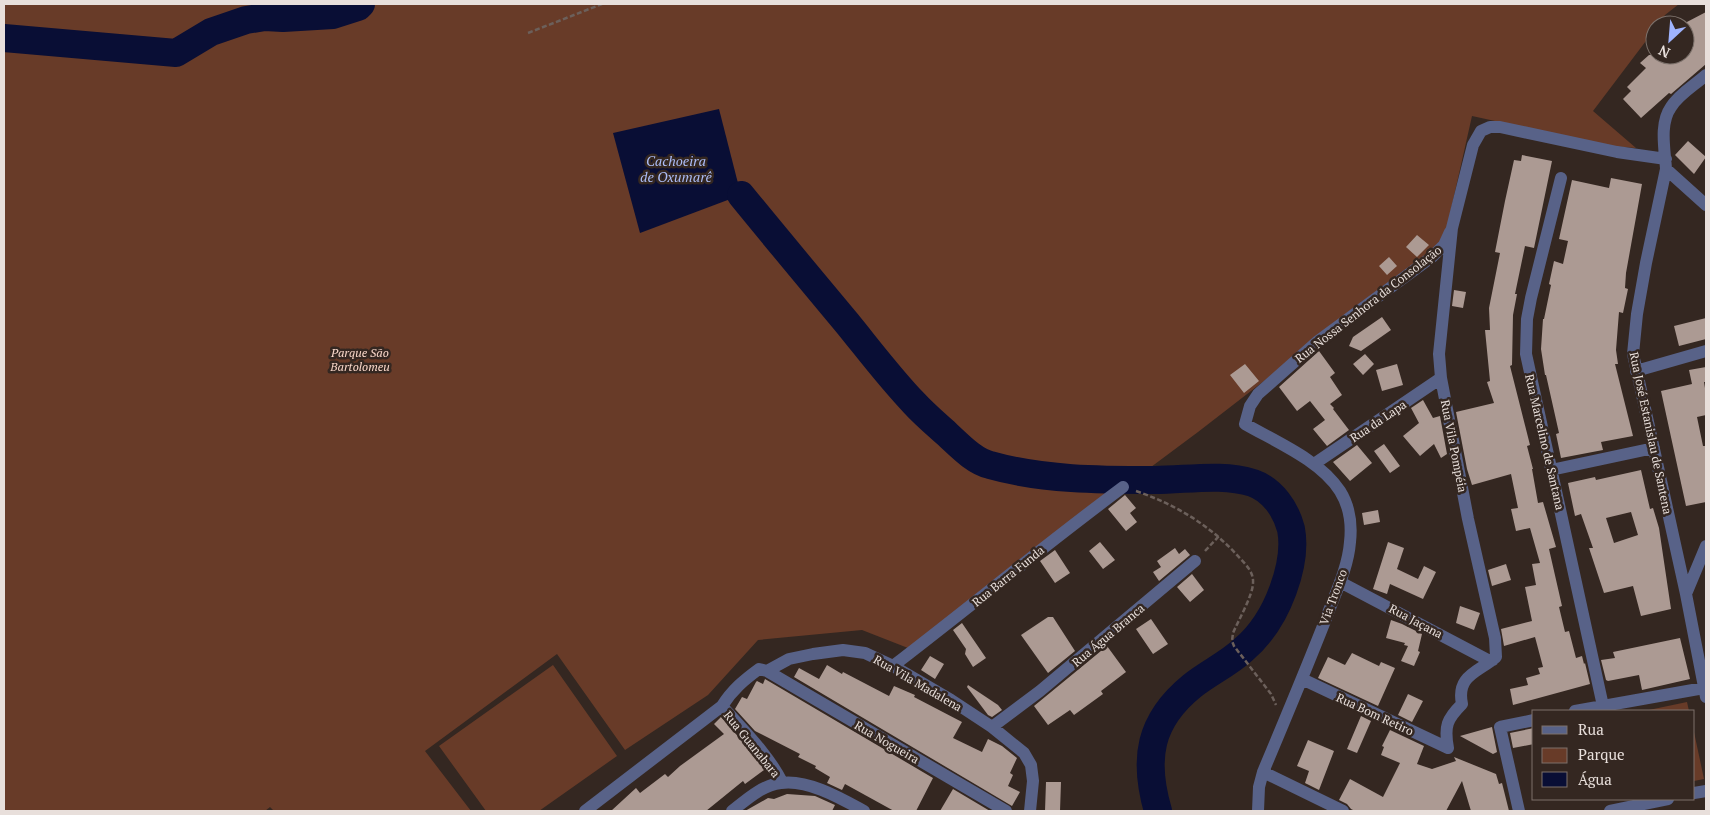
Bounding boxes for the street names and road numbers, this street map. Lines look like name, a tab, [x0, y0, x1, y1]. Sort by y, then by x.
street label: Rua Nossa Senhora da Consolação	[1292, 242, 1445, 366]
street label: Rua José Estanislau de Santena	[1626, 351, 1676, 515]
street label: Rua Marcelino de Santana	[1522, 373, 1568, 511]
street label: Rua da Lapa	[1347, 397, 1409, 445]
street label: Rua Vila Pompéia	[1438, 399, 1470, 493]
street label: Rua Barra Funda	[969, 542, 1047, 610]
street label: Via Tronco	[1316, 567, 1350, 627]
street label: Rua Água Branca	[1069, 600, 1147, 670]
street label: Rua Jaçana	[1387, 601, 1445, 641]
street label: Rua Vila Madalena	[871, 652, 965, 714]
street label: Rua Bom Retiro	[1334, 690, 1416, 739]
street label: Rua Guanabara	[721, 708, 783, 780]
street label: Rua Nogueira	[852, 717, 922, 767]

